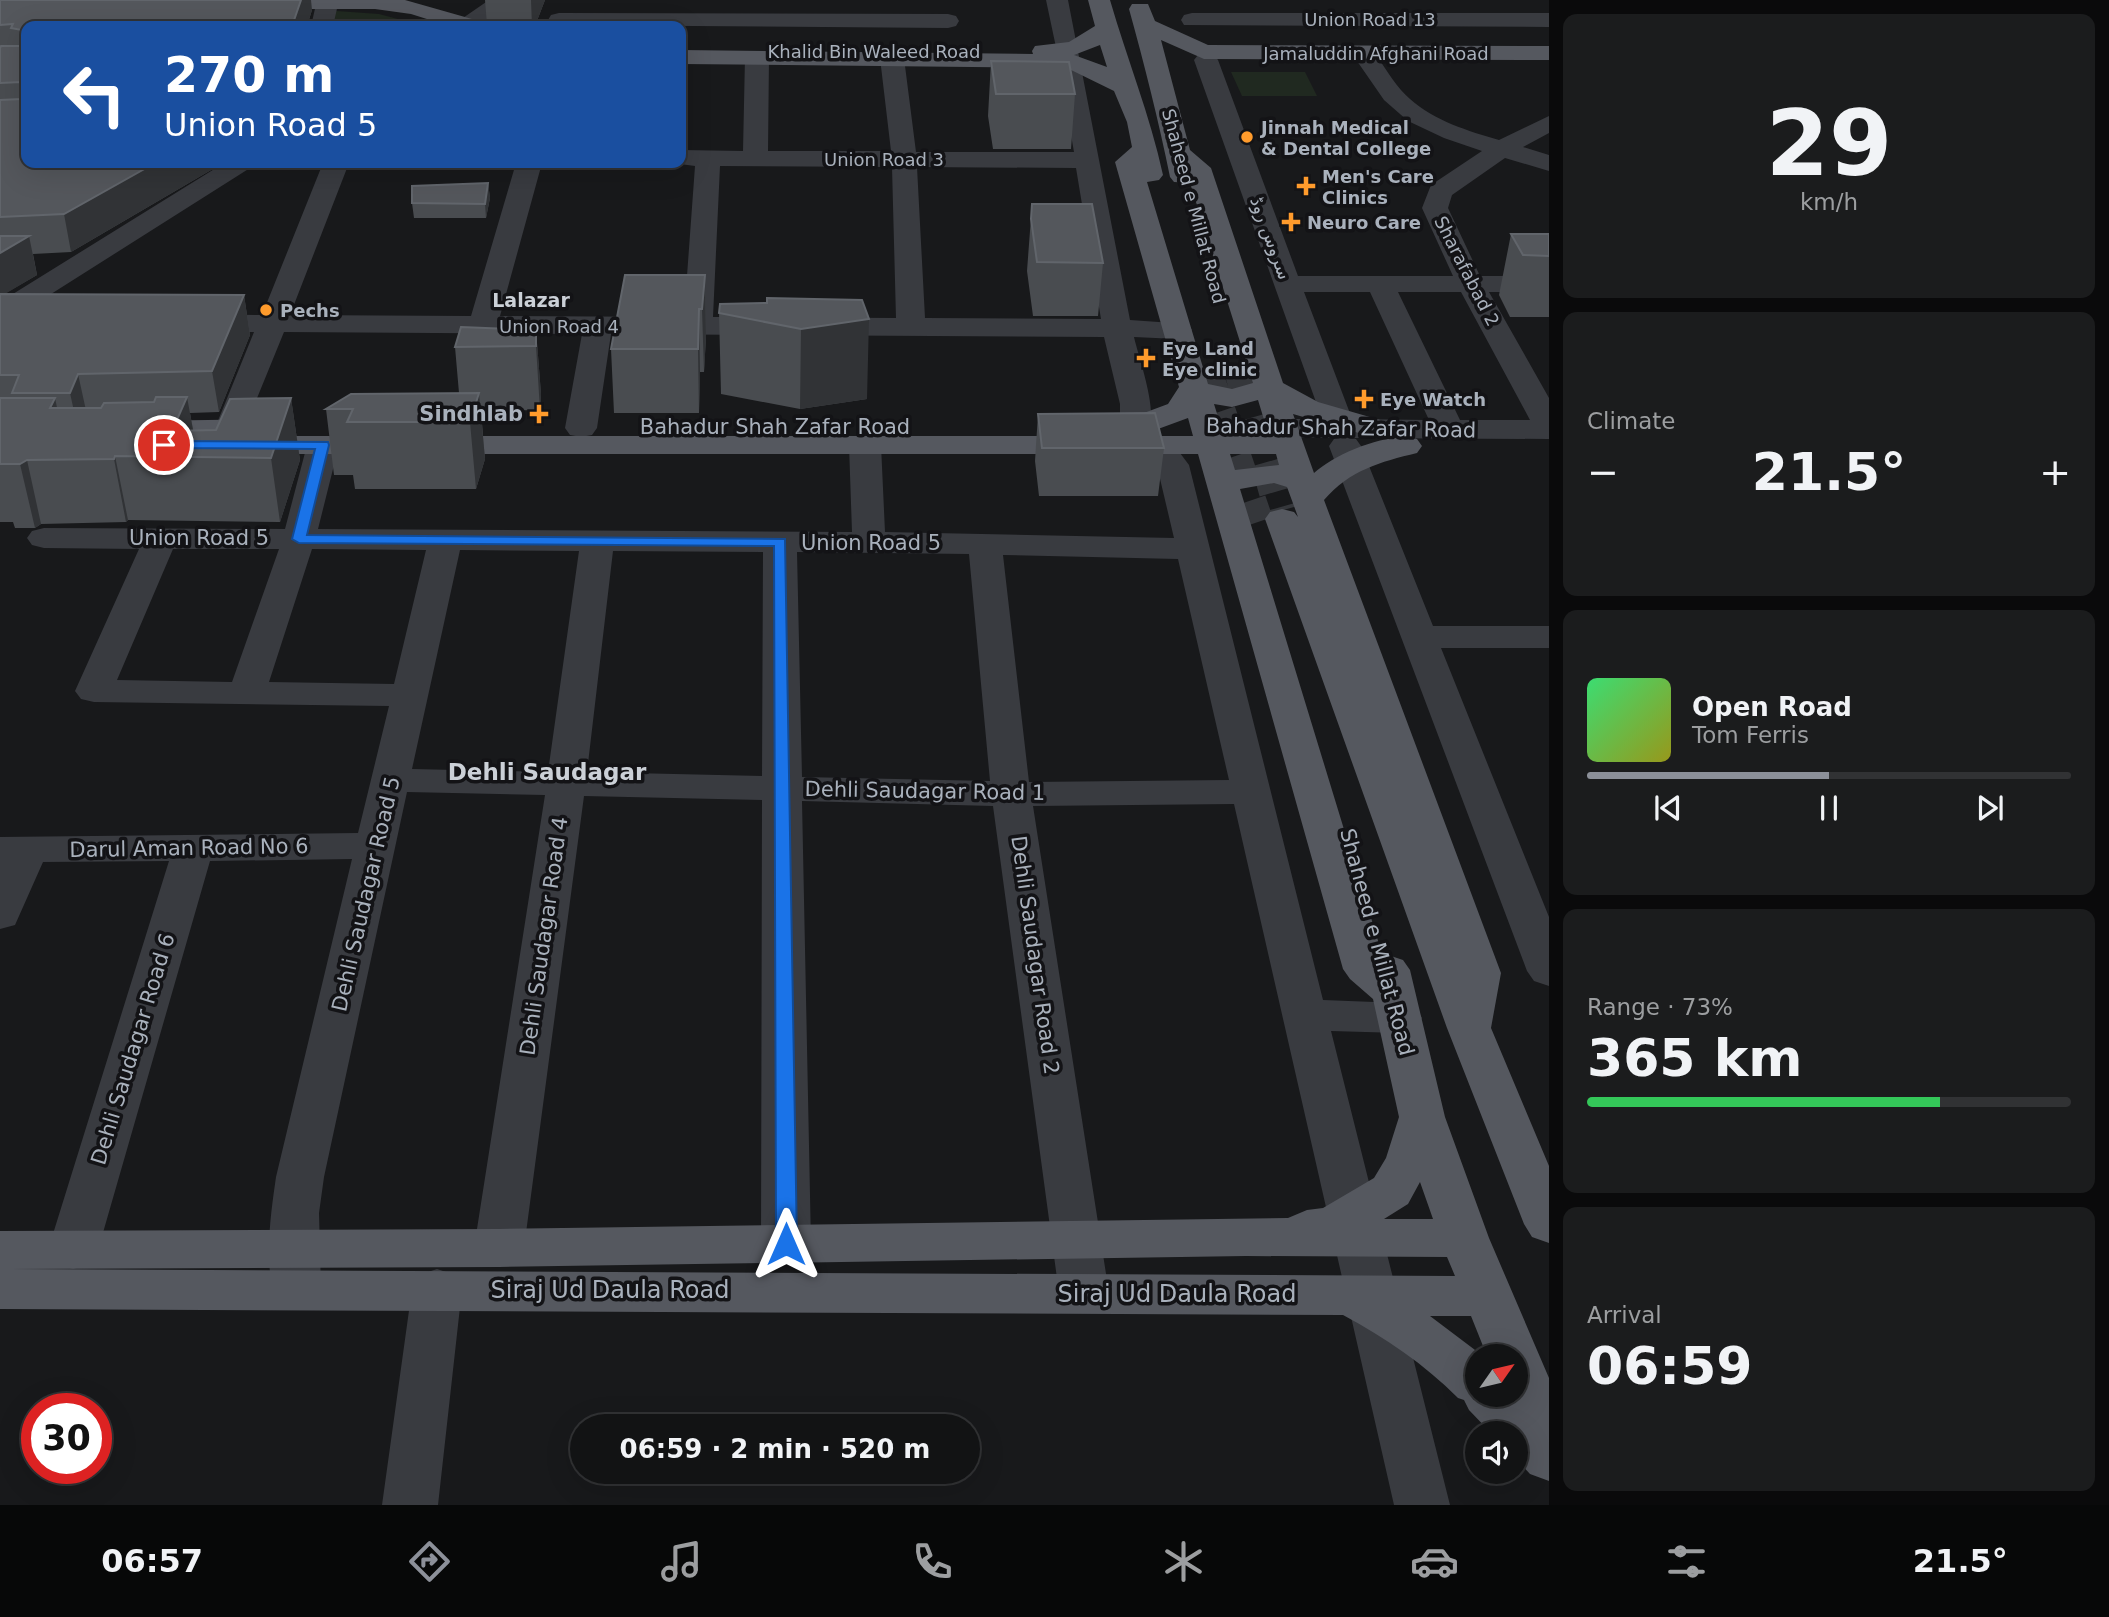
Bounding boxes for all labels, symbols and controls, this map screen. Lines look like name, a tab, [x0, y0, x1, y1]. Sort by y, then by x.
street label: Union Road 13	[1304, 9, 1436, 30]
street label: Khalid Bin Waleed Road	[767, 41, 981, 62]
street label: Jamaluddin Afghani Road	[1262, 43, 1489, 64]
text: 270 m	[164, 47, 334, 104]
icon: left	[49, 49, 140, 140]
text: 29	[1766, 91, 1892, 196]
text: Union Road 5	[164, 106, 377, 144]
street label: Shaheed e Millat Road	[1158, 106, 1230, 306]
place label: Jinnah Medical & Dental College	[1259, 117, 1431, 159]
marker: Jinnah Medical & Dental College	[1239, 129, 1255, 145]
street label: Union Road 3	[824, 149, 944, 170]
place label: Men's Care Clinics	[1322, 166, 1434, 208]
marker: Men's Care Clinics	[1296, 176, 1316, 196]
text: km/h	[1800, 189, 1858, 215]
street label: سروس روڈ	[1245, 194, 1296, 283]
marker: Neuro Care	[1281, 212, 1301, 232]
place label: Neuro Care	[1307, 212, 1421, 233]
street label: Sharafabad 2	[1430, 212, 1504, 330]
district label: Lalazar	[492, 289, 570, 311]
place label: Pechs	[280, 300, 340, 321]
marker: Pechs	[258, 302, 274, 318]
street label: Union Road 4	[499, 316, 619, 337]
place label: Eye Land Eye clinic	[1162, 338, 1257, 380]
marker: Eye Land Eye clinic	[1136, 348, 1156, 368]
marker: Eye Watch	[1354, 389, 1374, 409]
place label: Eye Watch	[1380, 389, 1486, 410]
place label: Sindhlab	[419, 402, 523, 426]
marker: Sindhlab	[529, 404, 549, 424]
text: Climate	[1587, 408, 1676, 434]
street label: Bahadur Shah Zafar Road	[1206, 414, 1476, 442]
pin	[134, 415, 194, 475]
street label: Bahadur Shah Zafar Road	[640, 415, 910, 439]
icon: arrive	[145, 426, 183, 464]
text: 21.5°	[1752, 442, 1906, 502]
text: −	[1587, 450, 1619, 494]
text: +	[2039, 450, 2071, 494]
street label: Union Road 5	[129, 526, 269, 550]
street label: Union Road 5	[801, 531, 941, 555]
text: Open Road	[1692, 692, 1852, 722]
text: Tom Ferris	[1692, 722, 1809, 748]
district label: Dehli Saudagar	[448, 759, 647, 785]
street label: Dehli Saudagar Road 5	[327, 774, 405, 1014]
street label: Dehli Saudagar Road 1	[804, 777, 1046, 805]
icon: previous	[1649, 789, 1687, 827]
icon: pause	[1810, 789, 1848, 827]
icon: next	[1971, 789, 2009, 827]
street label: Dehli Saudagar Road 4	[515, 815, 573, 1057]
street label: Shaheed e Millat Road	[1335, 826, 1419, 1058]
street label: Darul Aman Road No 6	[69, 834, 309, 862]
street label: Dehli Saudagar Road 2	[1006, 834, 1064, 1076]
street label: Dehli Saudagar Road 6	[86, 930, 180, 1168]
text: Range · 73%	[1587, 994, 1733, 1020]
text: 365 km	[1587, 1028, 1802, 1088]
position arrow	[749, 1207, 823, 1281]
street label: Siraj Ud Daula Road	[491, 1276, 729, 1304]
street label: Siraj Ud Daula Road	[1058, 1280, 1296, 1308]
text: Arrival	[1587, 1302, 1662, 1328]
text: 06:59	[1587, 1336, 1753, 1396]
north arrow	[1465, 1344, 1528, 1407]
map controls	[1465, 1344, 1528, 1484]
speed limit sign: 30	[21, 1393, 112, 1484]
button: sound	[1465, 1421, 1528, 1484]
text: 06:59 · 2 min · 520 m	[620, 1434, 930, 1464]
icon: directions	[405, 1537, 454, 1586]
icon: music	[657, 1537, 706, 1586]
icon: phone	[908, 1537, 957, 1586]
icon: climate	[1159, 1537, 1208, 1586]
icon: car	[1410, 1537, 1459, 1586]
icon: filters	[1662, 1537, 1711, 1586]
text: 06:57	[101, 1542, 203, 1580]
text: 21.5°	[1913, 1542, 2008, 1580]

